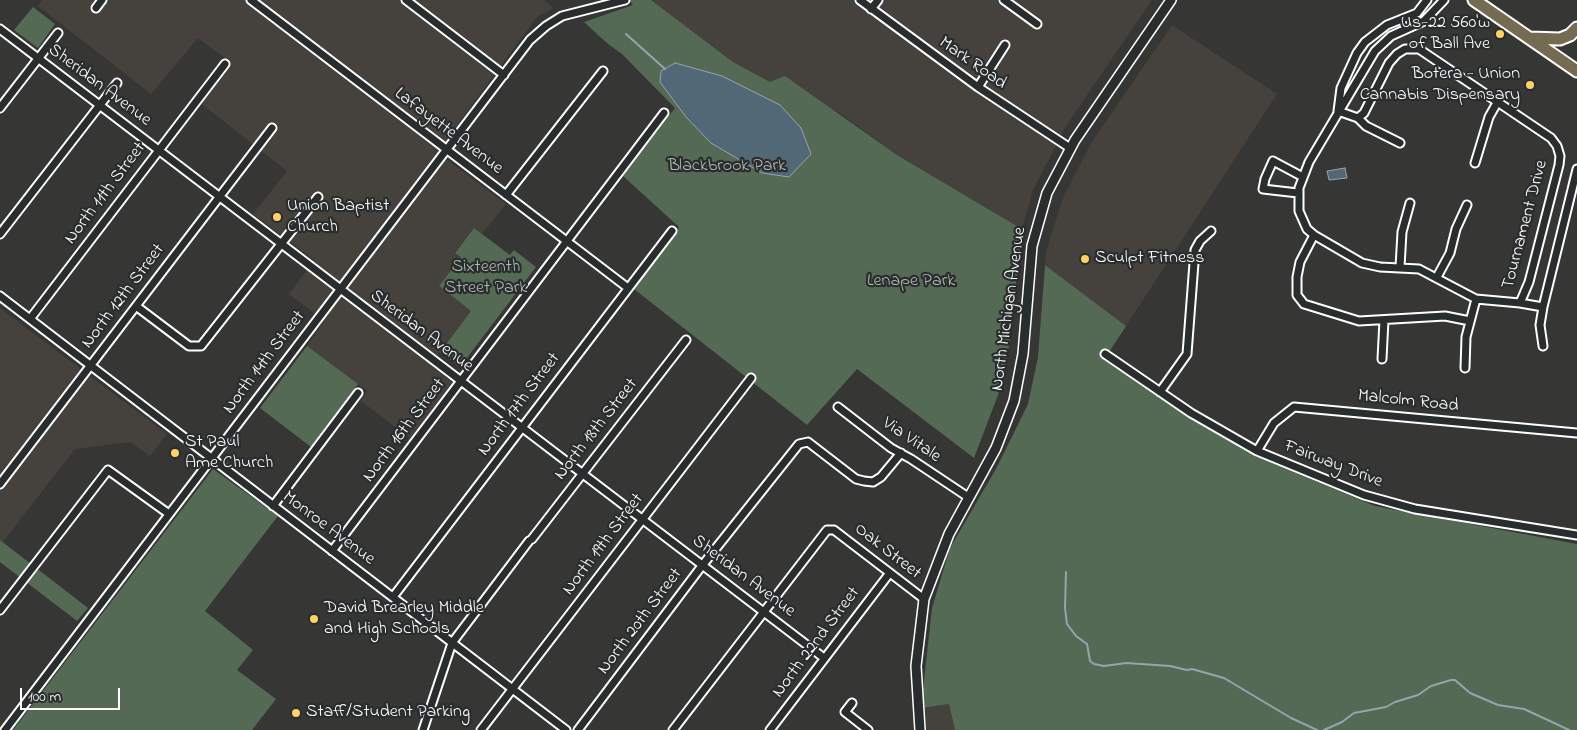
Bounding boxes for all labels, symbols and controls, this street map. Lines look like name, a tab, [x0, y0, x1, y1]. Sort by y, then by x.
place label: Us-22 560'w of Ball Ave	[1401, 13, 1490, 56]
marker: Us-22 560'w of Ball Ave	[1494, 28, 1506, 40]
street label: Mark Road	[934, 33, 1010, 95]
street label: Sheridan Avenue	[43, 40, 155, 132]
place label: Botera - Union Cannabis Dispensary	[1360, 64, 1520, 106]
marker: Botera - Union Cannabis Dispensary	[1524, 79, 1536, 91]
street label: Lafayette Avenue	[389, 84, 507, 180]
street label: North 11th Street	[61, 139, 151, 249]
park label: Blackbrook Park	[668, 156, 786, 178]
street label: Tournament Drive	[1498, 158, 1554, 292]
place label: Union Baptist Church	[287, 196, 389, 238]
marker: Union Baptist Church	[271, 211, 283, 223]
street label: North Michigan Avenue	[988, 226, 1032, 392]
street label: North 12th Street	[78, 240, 170, 354]
place label: Sculpt Fitness	[1095, 248, 1204, 270]
marker: Sculpt Fitness	[1079, 253, 1091, 265]
park label: Sixteenth Street Park	[445, 257, 527, 300]
park label: Lenape Park	[867, 271, 955, 293]
street label: Sheridan Avenue	[365, 286, 477, 378]
street label: North 14th Street	[219, 307, 311, 419]
street label: North 17th Street	[474, 349, 566, 461]
street label: North 16th Street	[359, 375, 451, 487]
street label: North 18th Street	[551, 375, 643, 485]
street label: Malcolm Road	[1357, 386, 1459, 418]
street label: Via Vitale	[877, 414, 945, 468]
place label: St Paul Ame Church	[185, 432, 273, 474]
street label: Fairway Drive	[1281, 436, 1385, 494]
marker: St Paul Ame Church	[169, 447, 181, 459]
street label: Monroe Avenue	[277, 487, 379, 571]
street label: North 19th Street	[559, 490, 649, 600]
street label: Oak Street	[849, 519, 925, 585]
street label: Sheridan Avenue	[687, 531, 799, 623]
street label: North 20th Street	[594, 565, 688, 679]
street label: North 22nd Street	[768, 583, 866, 703]
place label: David Brearley Middle and High Schools	[324, 598, 484, 640]
marker: David Brearley Middle and High Schools	[308, 613, 320, 625]
scale bar	[22, 678, 122, 710]
text: 100 m	[28, 686, 61, 708]
place label: Staff/Student Parking	[306, 702, 470, 724]
marker: Staff/Student Parking	[290, 707, 302, 719]

